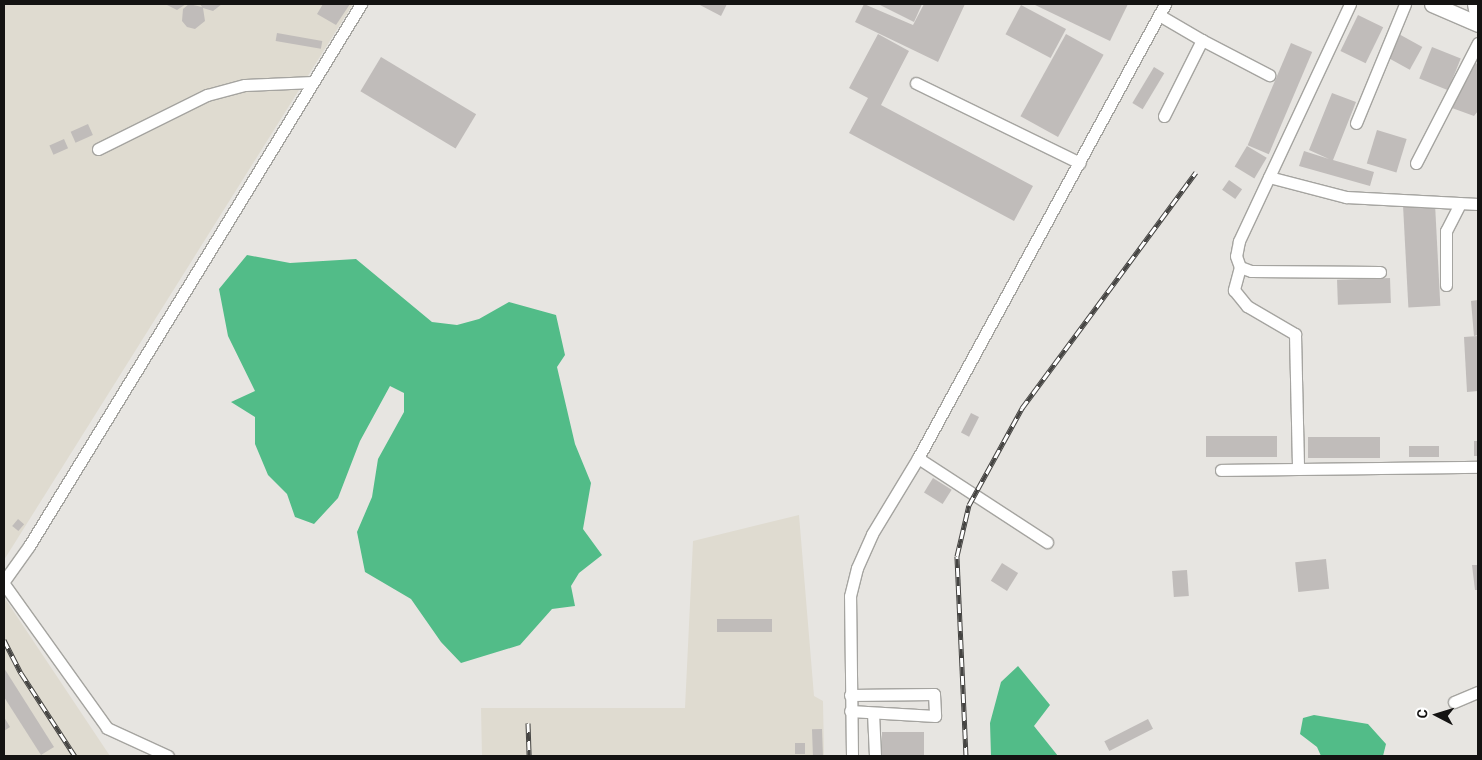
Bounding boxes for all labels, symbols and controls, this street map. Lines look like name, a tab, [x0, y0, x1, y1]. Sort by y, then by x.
north arrow	[1412, 690, 1462, 740]
text: С	[1414, 708, 1430, 719]

